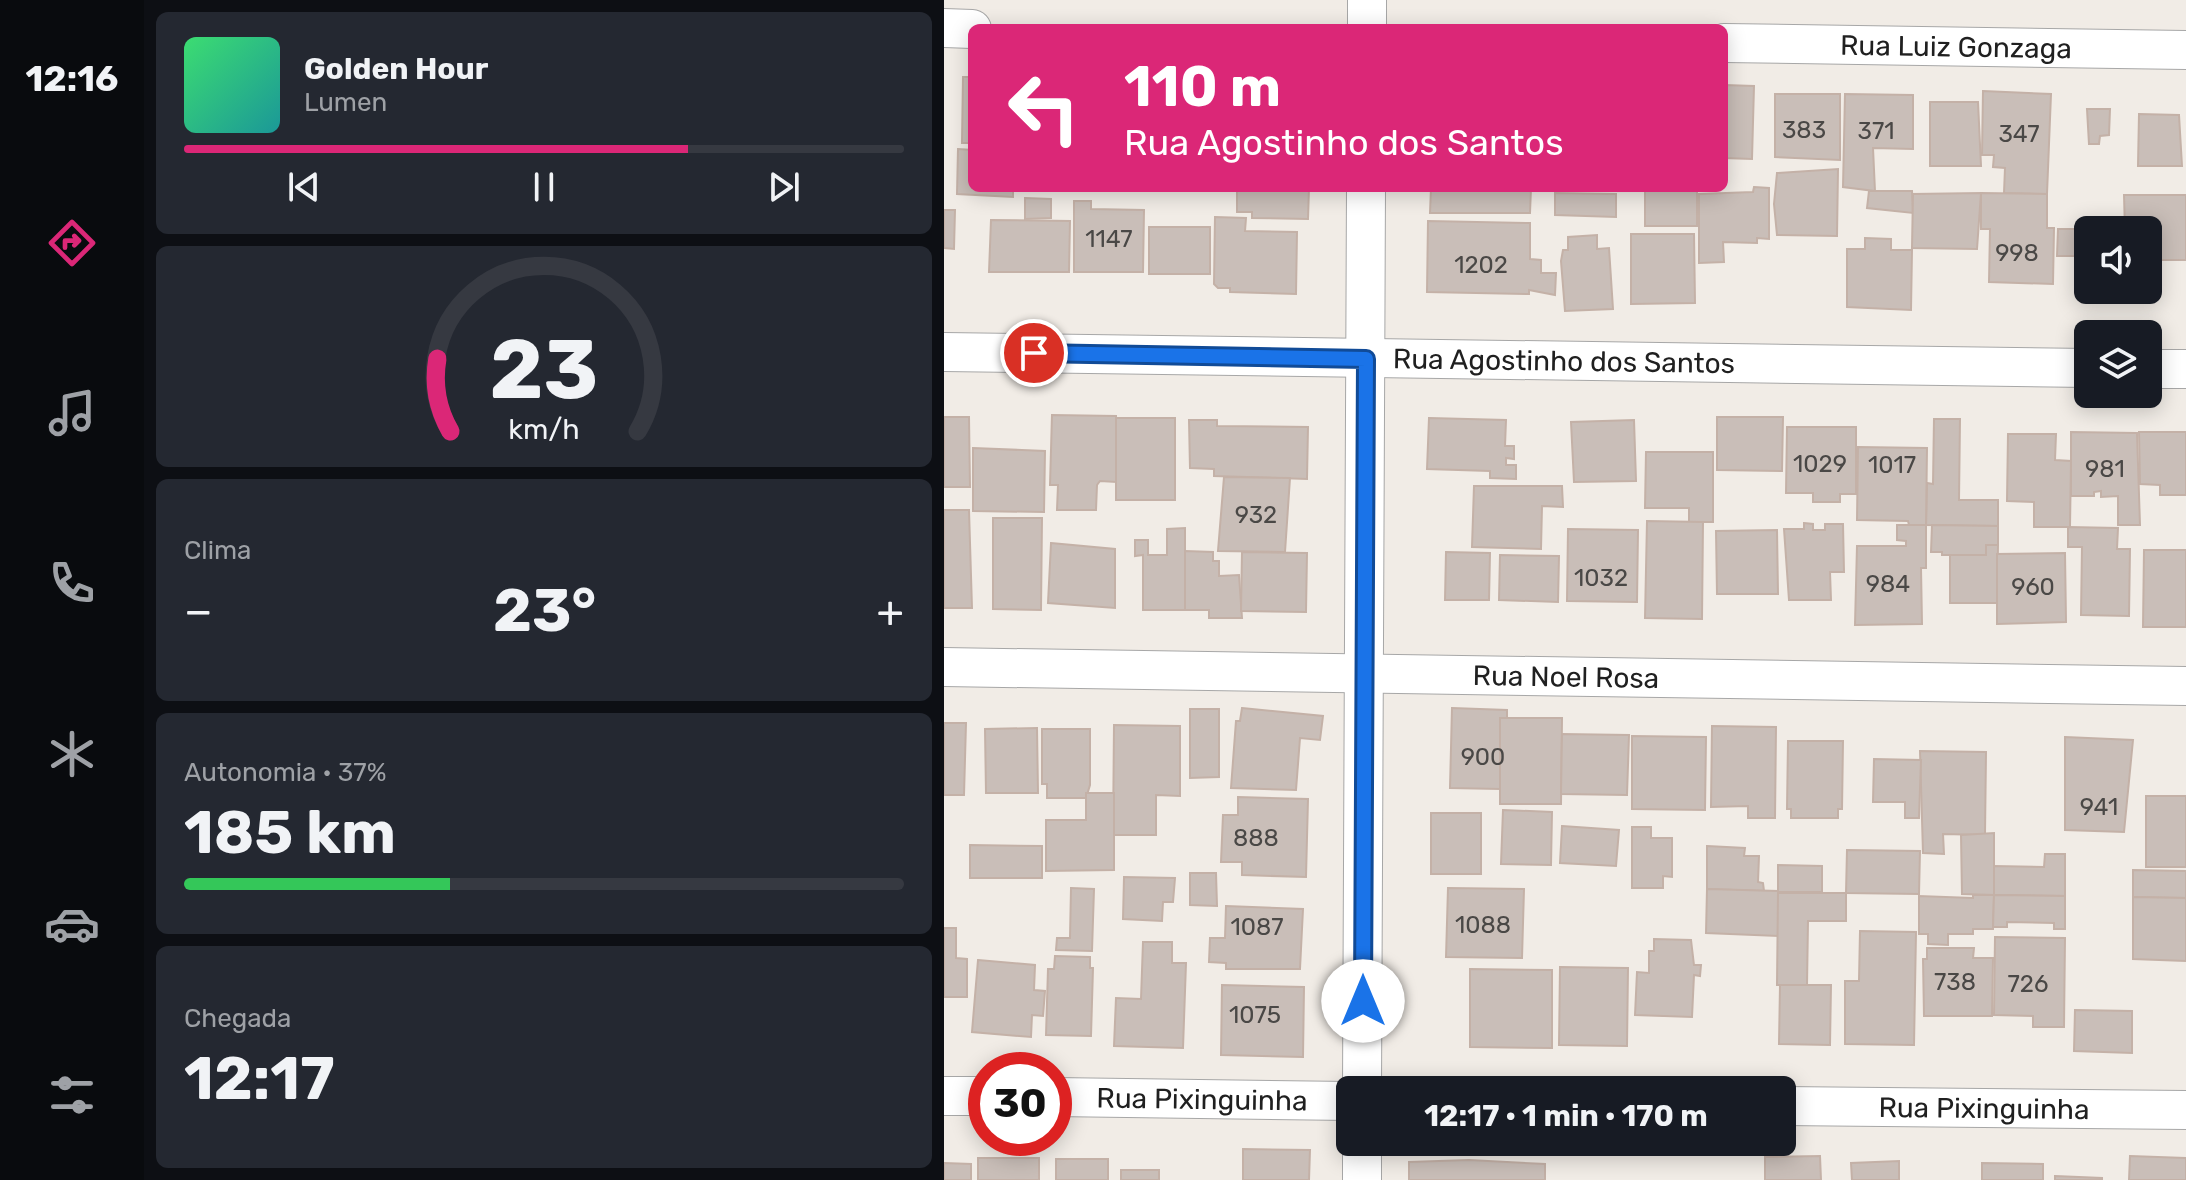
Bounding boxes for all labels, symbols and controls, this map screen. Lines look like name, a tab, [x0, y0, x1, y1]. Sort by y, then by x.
street label: Rua Luiz Gonzaga	[1840, 28, 2072, 65]
text: Golden Hour	[304, 51, 488, 87]
text: 110 m	[1124, 54, 1281, 120]
icon: left	[992, 56, 1096, 160]
text: 12:16	[25, 57, 119, 100]
text: Lumen	[304, 87, 387, 118]
house number: 383	[1782, 116, 1826, 144]
house number: 371	[1857, 117, 1895, 145]
house number: 347	[1998, 120, 2040, 148]
text: Rua Agostinho dos Santos	[1124, 121, 1564, 164]
icon: previous	[282, 165, 326, 209]
icon: pause	[522, 165, 566, 209]
icon: next	[762, 165, 806, 209]
icon: directions	[44, 215, 100, 271]
map controls	[2074, 216, 2162, 408]
button: sound	[2074, 216, 2162, 304]
house number: 1147	[1085, 225, 1133, 253]
house number: 998	[1995, 239, 2039, 267]
house number: 1202	[1454, 251, 1508, 279]
pin	[1000, 319, 1068, 387]
text: 23	[490, 320, 598, 419]
button: layers	[2074, 320, 2162, 408]
icon: arrive	[1012, 331, 1056, 375]
street label: Rua Agostinho dos Santos	[1393, 342, 1735, 380]
icon: music	[44, 385, 100, 441]
text: km/h	[508, 413, 580, 447]
house number: 1029	[1793, 450, 1847, 478]
house number: 1017	[1868, 451, 1916, 479]
house number: 981	[2085, 455, 2125, 483]
house number: 932	[1235, 501, 1277, 529]
text: Clima	[184, 535, 251, 566]
icon: phone	[44, 555, 100, 611]
house number: 1032	[1574, 564, 1628, 592]
house number: 984	[1866, 570, 1910, 598]
house number: 960	[2011, 573, 2055, 601]
text: 23°	[493, 575, 596, 646]
text: −	[184, 585, 213, 637]
text: +	[877, 585, 904, 637]
street label: Rua Noel Rosa	[1472, 659, 1659, 694]
icon: climate	[44, 726, 100, 782]
house number: 900	[1461, 743, 1505, 771]
text: Autonomia · 37%	[184, 757, 387, 788]
house number: 941	[2080, 793, 2118, 821]
text: 185 km	[184, 797, 396, 868]
house number: 888	[1233, 824, 1279, 852]
icon: car	[44, 896, 100, 952]
house number: 1088	[1455, 911, 1511, 939]
house number: 1087	[1230, 913, 1284, 941]
position arrow	[1321, 959, 1405, 1043]
house number: 738	[1934, 968, 1976, 996]
house number: 726	[2008, 970, 2048, 998]
house number: 1075	[1229, 1001, 1281, 1029]
text: Chegada	[184, 1003, 291, 1034]
text: 12:17	[184, 1043, 335, 1114]
speed limit sign: 30	[968, 1052, 1072, 1156]
icon: filters	[44, 1067, 100, 1123]
street label: Rua Pixinguinha	[1096, 1081, 1308, 1117]
street label: Rua Pixinguinha	[1878, 1090, 2090, 1126]
text: 12:17 · 1 min · 170 m	[1424, 1098, 1708, 1134]

